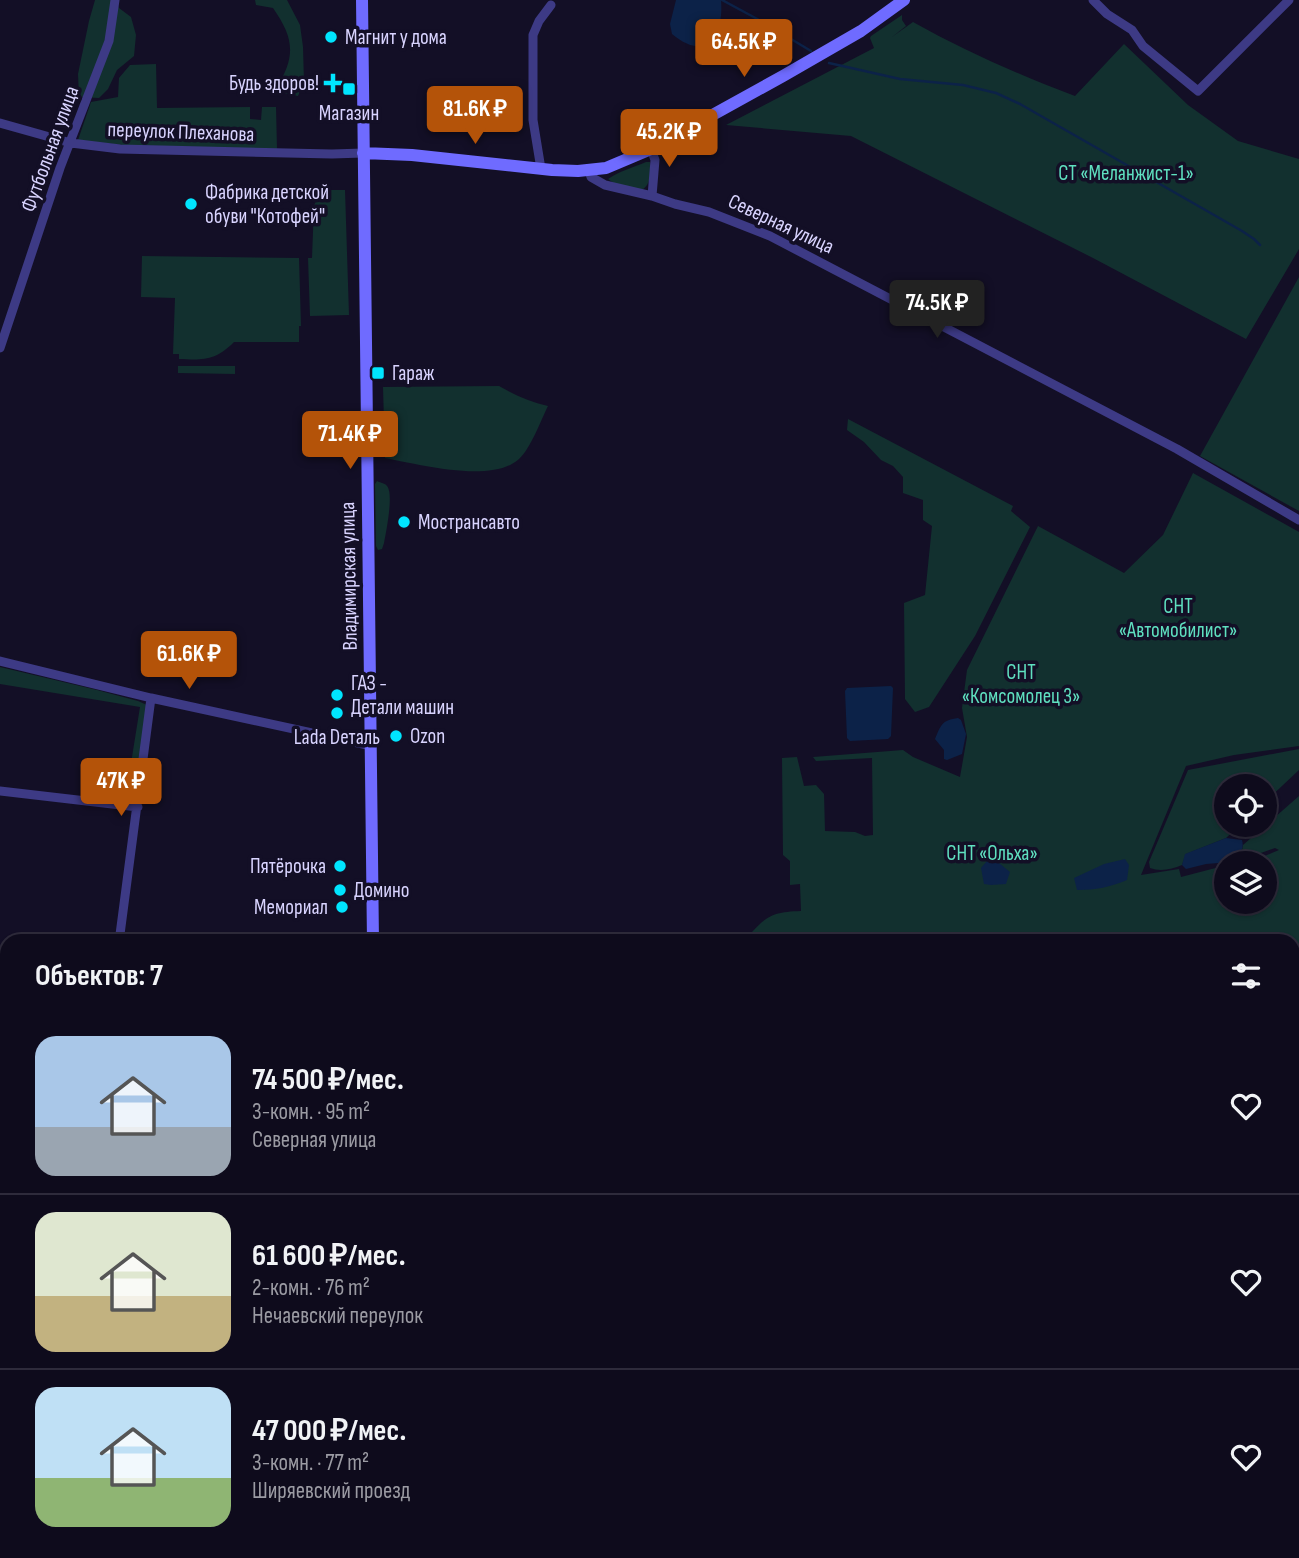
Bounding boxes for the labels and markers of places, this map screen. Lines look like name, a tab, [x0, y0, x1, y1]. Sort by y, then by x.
pin: 64.5K ₽	[679, 20, 809, 79]
place label: Магнит у дома	[345, 25, 447, 50]
marker: Магнит у дома	[323, 29, 339, 45]
place label: Будь здоров!	[229, 71, 319, 96]
marker: Будь здоров!	[325, 75, 341, 91]
marker: Магазин	[341, 81, 357, 97]
pin: 81.6K ₽	[410, 86, 540, 146]
place label: Магазин	[319, 101, 379, 126]
pin: 45.2K ₽	[604, 110, 734, 169]
place label: Фабрика детской обуви "Котофей"	[205, 180, 329, 229]
marker: Фабрика детской обуви "Котофей"	[183, 196, 199, 212]
pin: 74.5K ₽	[872, 280, 1002, 340]
place label: Гараж	[392, 361, 435, 386]
marker: Гараж	[370, 365, 386, 381]
pin: 71.4K ₽	[285, 412, 415, 471]
place label: Мострансавто	[418, 510, 520, 535]
marker: Мострансавто	[396, 514, 412, 530]
pin: 61.6K ₽	[124, 632, 254, 691]
place label: ГАЗ - Детали машин	[351, 671, 454, 720]
marker: ГАЗ - Детали машин	[329, 687, 345, 703]
marker: Lada Dеталь	[329, 705, 345, 721]
place label: Ozon	[410, 724, 445, 749]
place label: Lada Dеталь	[294, 725, 380, 750]
marker: Ozon	[388, 728, 404, 744]
pin: 47K ₽	[72, 758, 170, 818]
place label: Пятёрочка	[250, 854, 326, 879]
marker: Пятёрочка	[332, 858, 348, 874]
place label: Домино	[354, 878, 409, 903]
marker: Домино	[332, 882, 348, 898]
place label: Мемориал	[254, 895, 328, 920]
marker: Мемориал	[334, 899, 350, 915]

